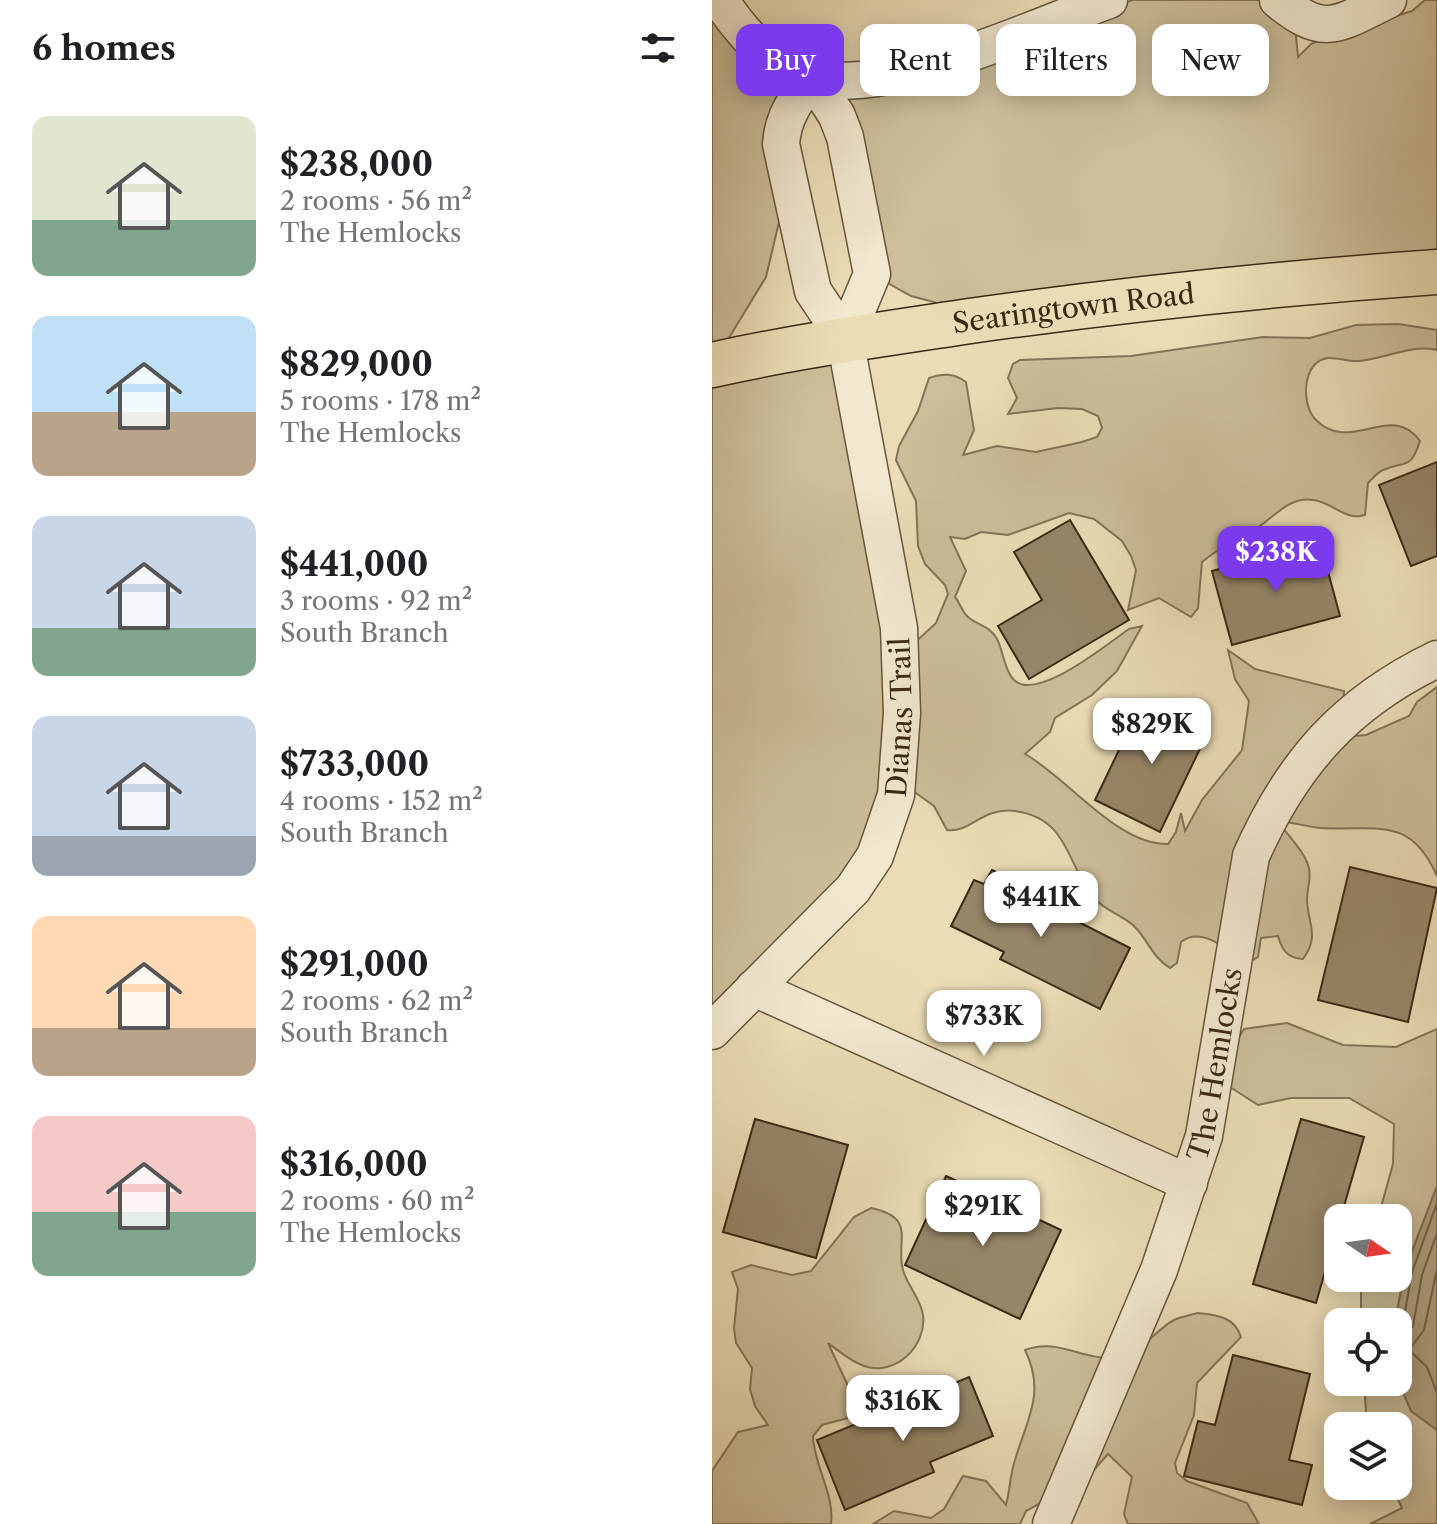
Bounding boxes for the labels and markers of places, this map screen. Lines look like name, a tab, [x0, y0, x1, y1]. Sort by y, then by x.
pin: $238K	[1220, 526, 1332, 594]
pin: $829K	[1096, 698, 1208, 766]
pin: $441K	[985, 871, 1097, 939]
pin: $733K	[928, 990, 1040, 1058]
pin: $291K	[927, 1180, 1039, 1248]
pin: $316K	[847, 1375, 959, 1443]

